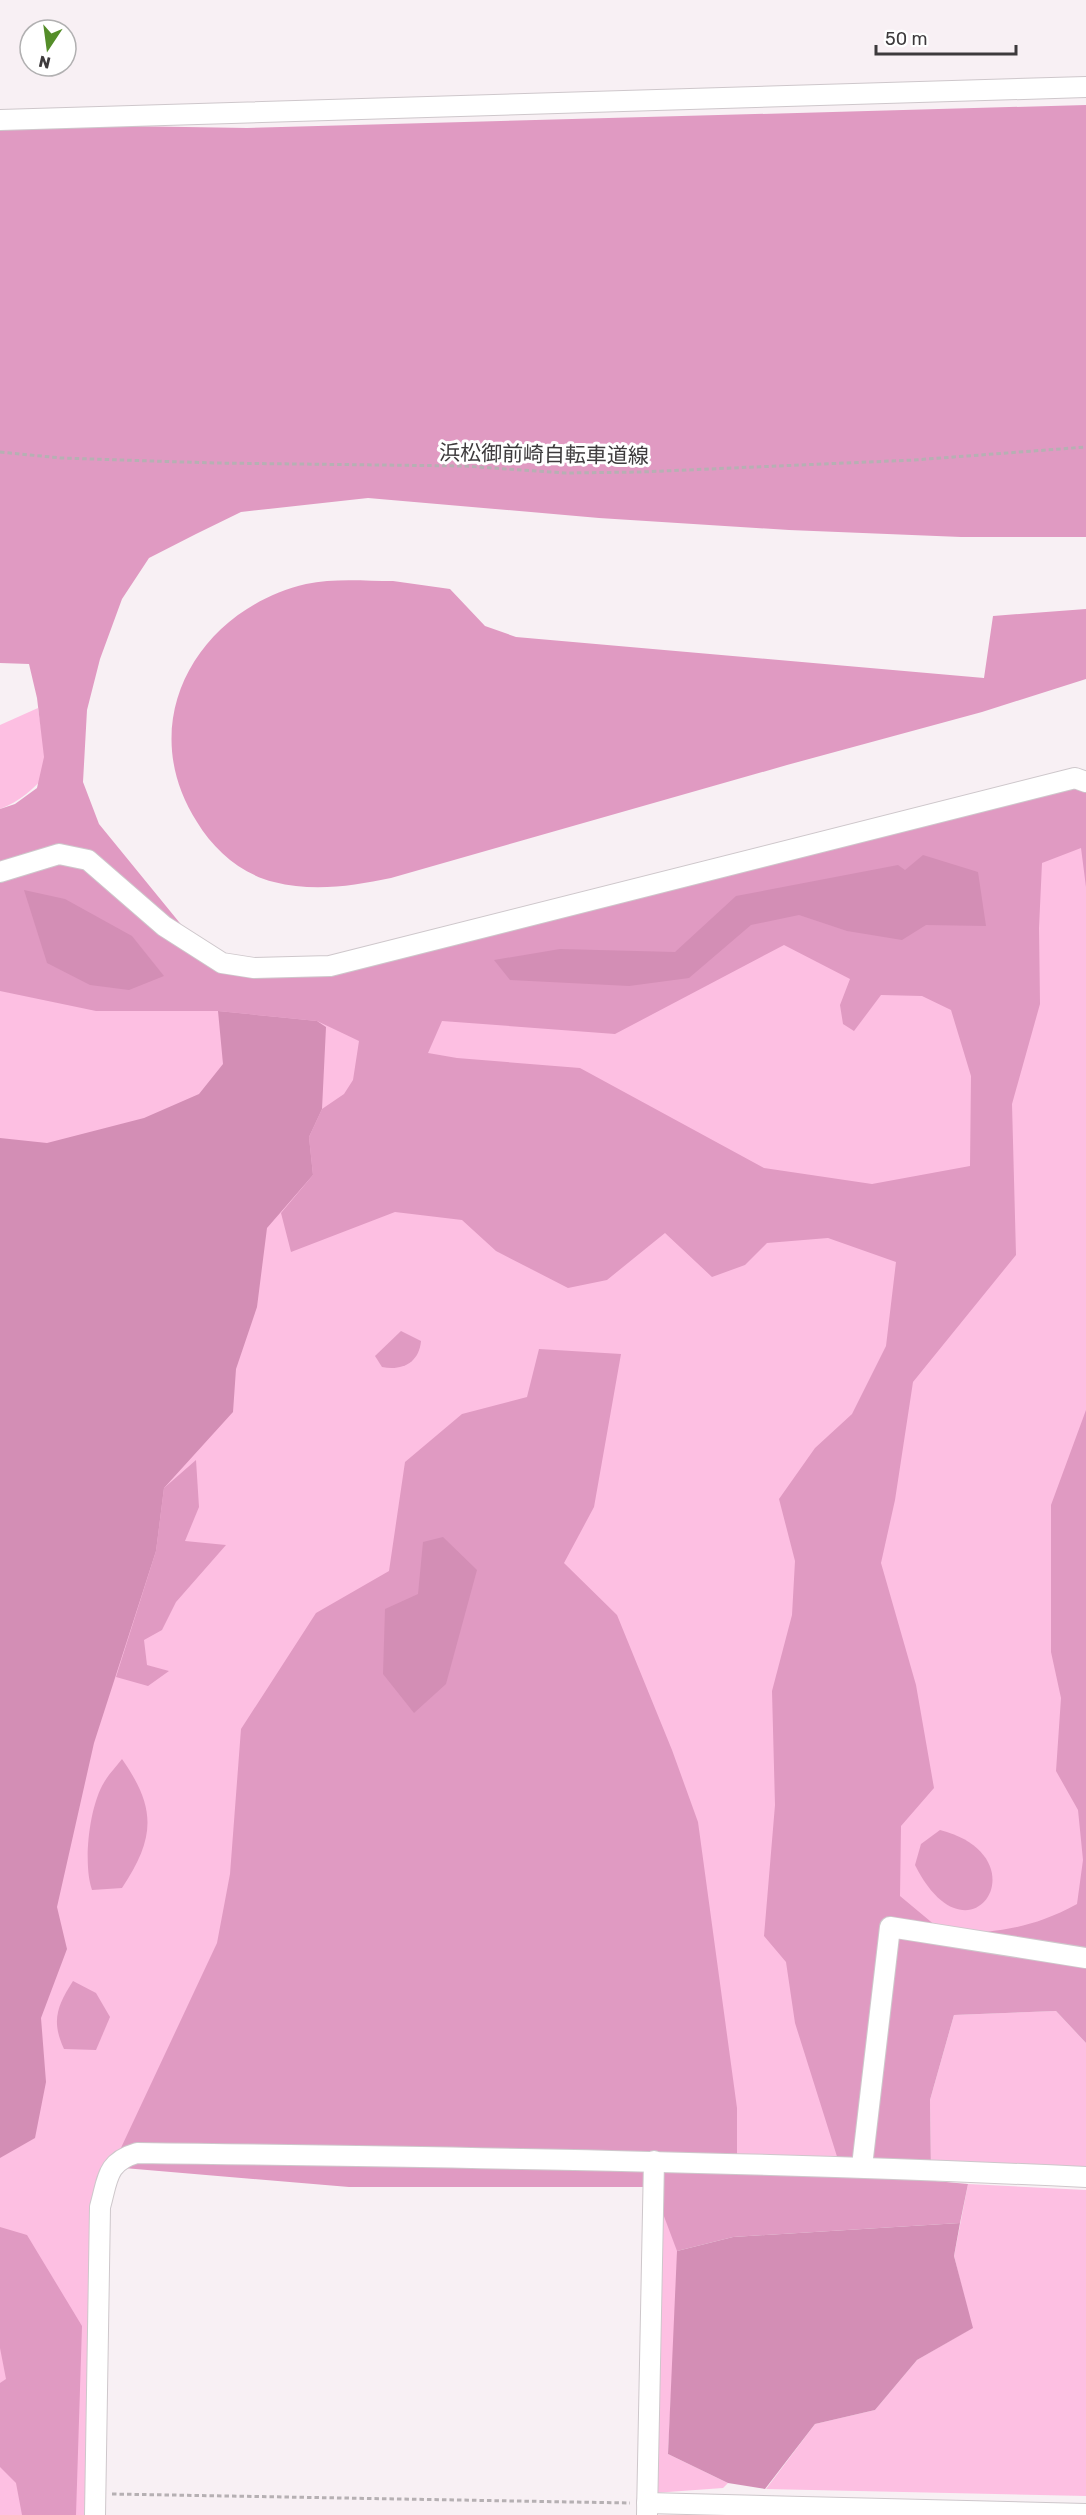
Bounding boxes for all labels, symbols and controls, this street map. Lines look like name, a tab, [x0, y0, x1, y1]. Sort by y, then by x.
north arrow	[18, 18, 78, 78]
scale bar	[876, 18, 1016, 56]
text: 50 m	[885, 28, 928, 50]
text: N	[37, 52, 52, 73]
street label: 浜松御前崎自転車道線	[439, 440, 649, 468]

